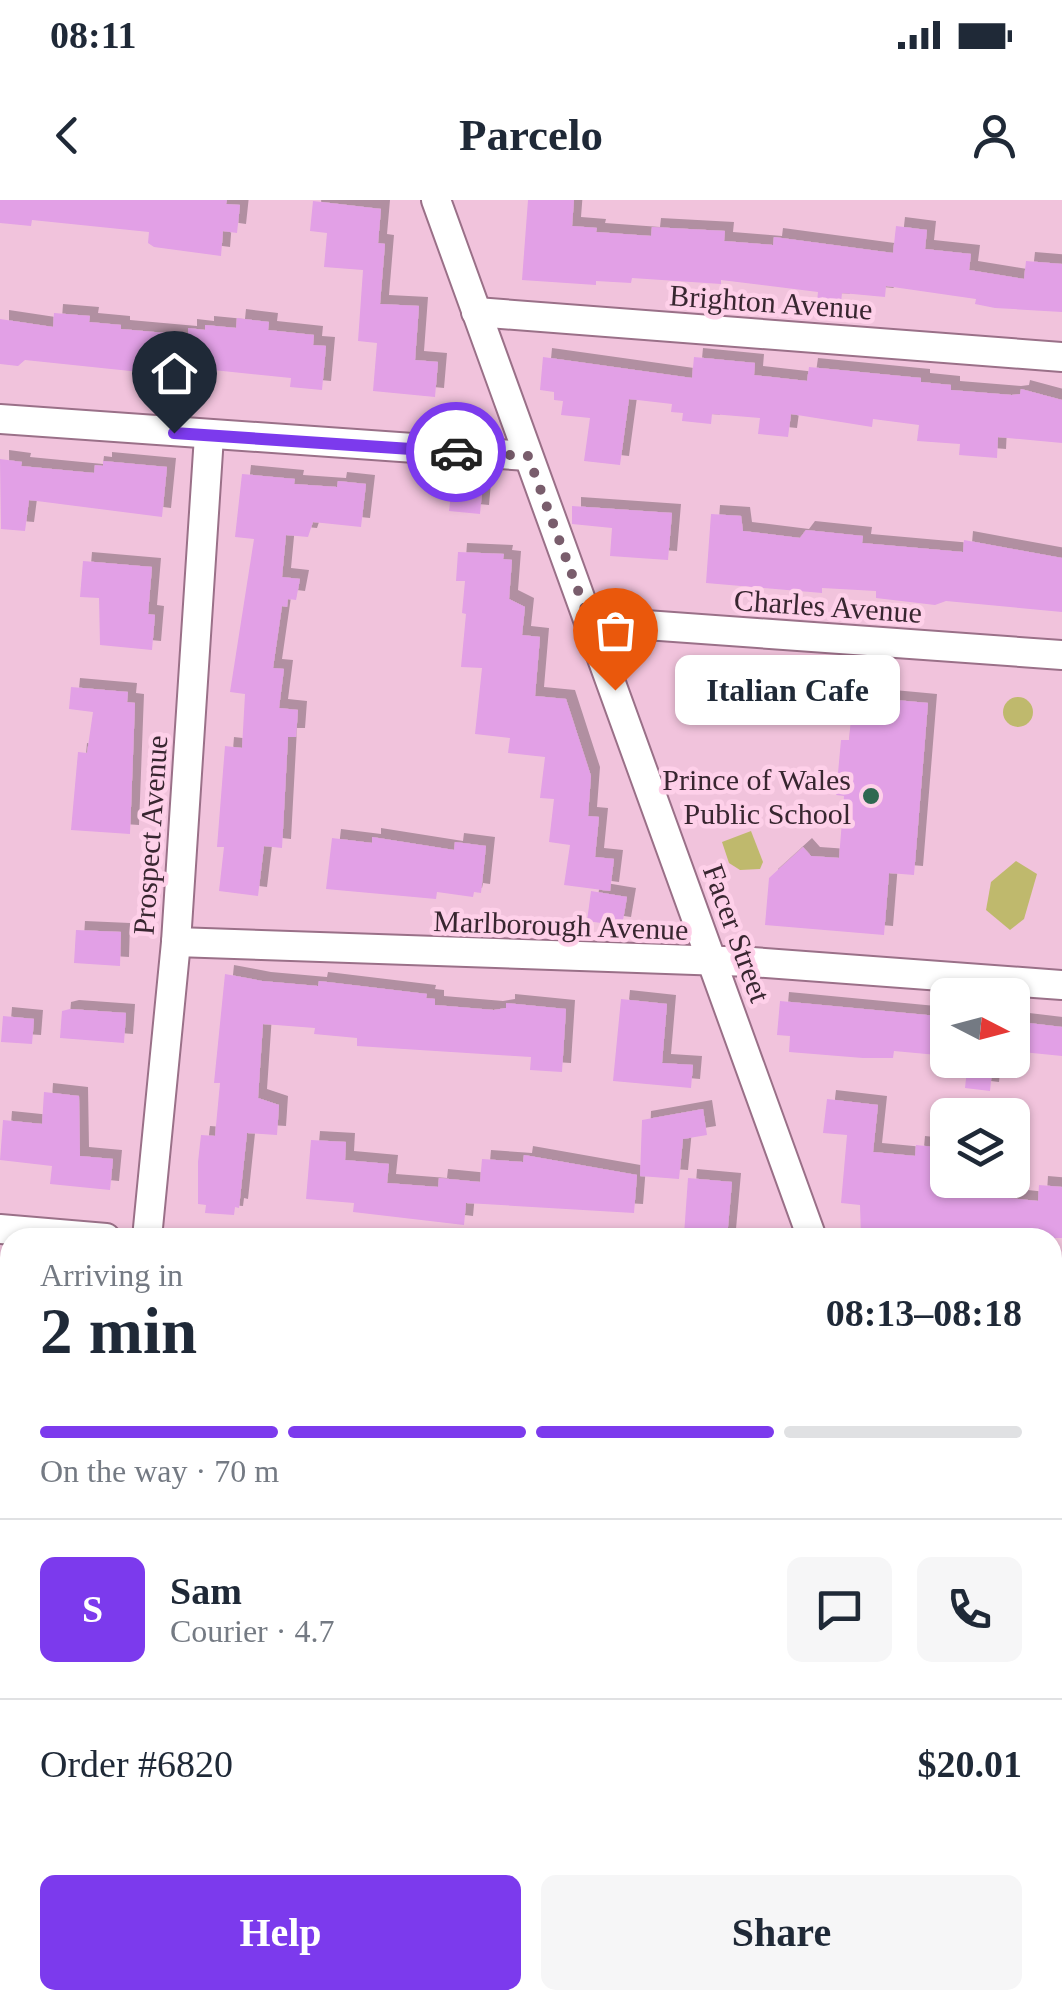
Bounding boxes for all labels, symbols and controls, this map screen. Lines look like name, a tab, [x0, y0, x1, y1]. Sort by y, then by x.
text: 08:11	[50, 14, 137, 56]
icon: back	[40, 108, 95, 163]
icon: person	[967, 108, 1022, 163]
text: Parcelo	[459, 110, 603, 160]
street label: Brighton Avenue	[668, 278, 874, 326]
pin	[132, 331, 217, 434]
icon: home	[147, 346, 202, 401]
courier	[406, 402, 506, 502]
icon: car	[429, 425, 484, 480]
street label: Charles Avenue	[733, 583, 923, 629]
pin	[573, 588, 658, 691]
icon: bag	[588, 603, 643, 658]
callout: Italian Cafe	[675, 655, 900, 725]
text: Italian Cafe	[706, 672, 869, 708]
street label: Prospect Avenue	[127, 734, 173, 936]
place label: Prince of Wales Public School	[662, 763, 851, 830]
marker: Prince of Wales Public School	[860, 785, 882, 807]
street label: Facer Street	[697, 860, 777, 1007]
street label: Marlborough Avenue	[433, 904, 689, 946]
north arrow	[930, 978, 1030, 1078]
map controls	[930, 978, 1030, 1198]
button: layers	[930, 1098, 1030, 1198]
text: Arriving in	[40, 1257, 183, 1293]
text: 08:13–08:18	[826, 1292, 1022, 1334]
text: 2 min	[40, 1295, 197, 1367]
text: On the way · 70 m	[40, 1453, 279, 1489]
button: chat	[787, 1557, 892, 1662]
button: phone	[917, 1557, 1022, 1662]
text: Sam	[170, 1570, 242, 1612]
text: S	[82, 1588, 103, 1630]
text: Courier · 4.7	[170, 1613, 334, 1649]
text: Order #6820	[40, 1743, 233, 1785]
text: $20.01	[918, 1743, 1022, 1785]
button: Help	[40, 1875, 521, 1990]
button: Share	[541, 1875, 1022, 1990]

